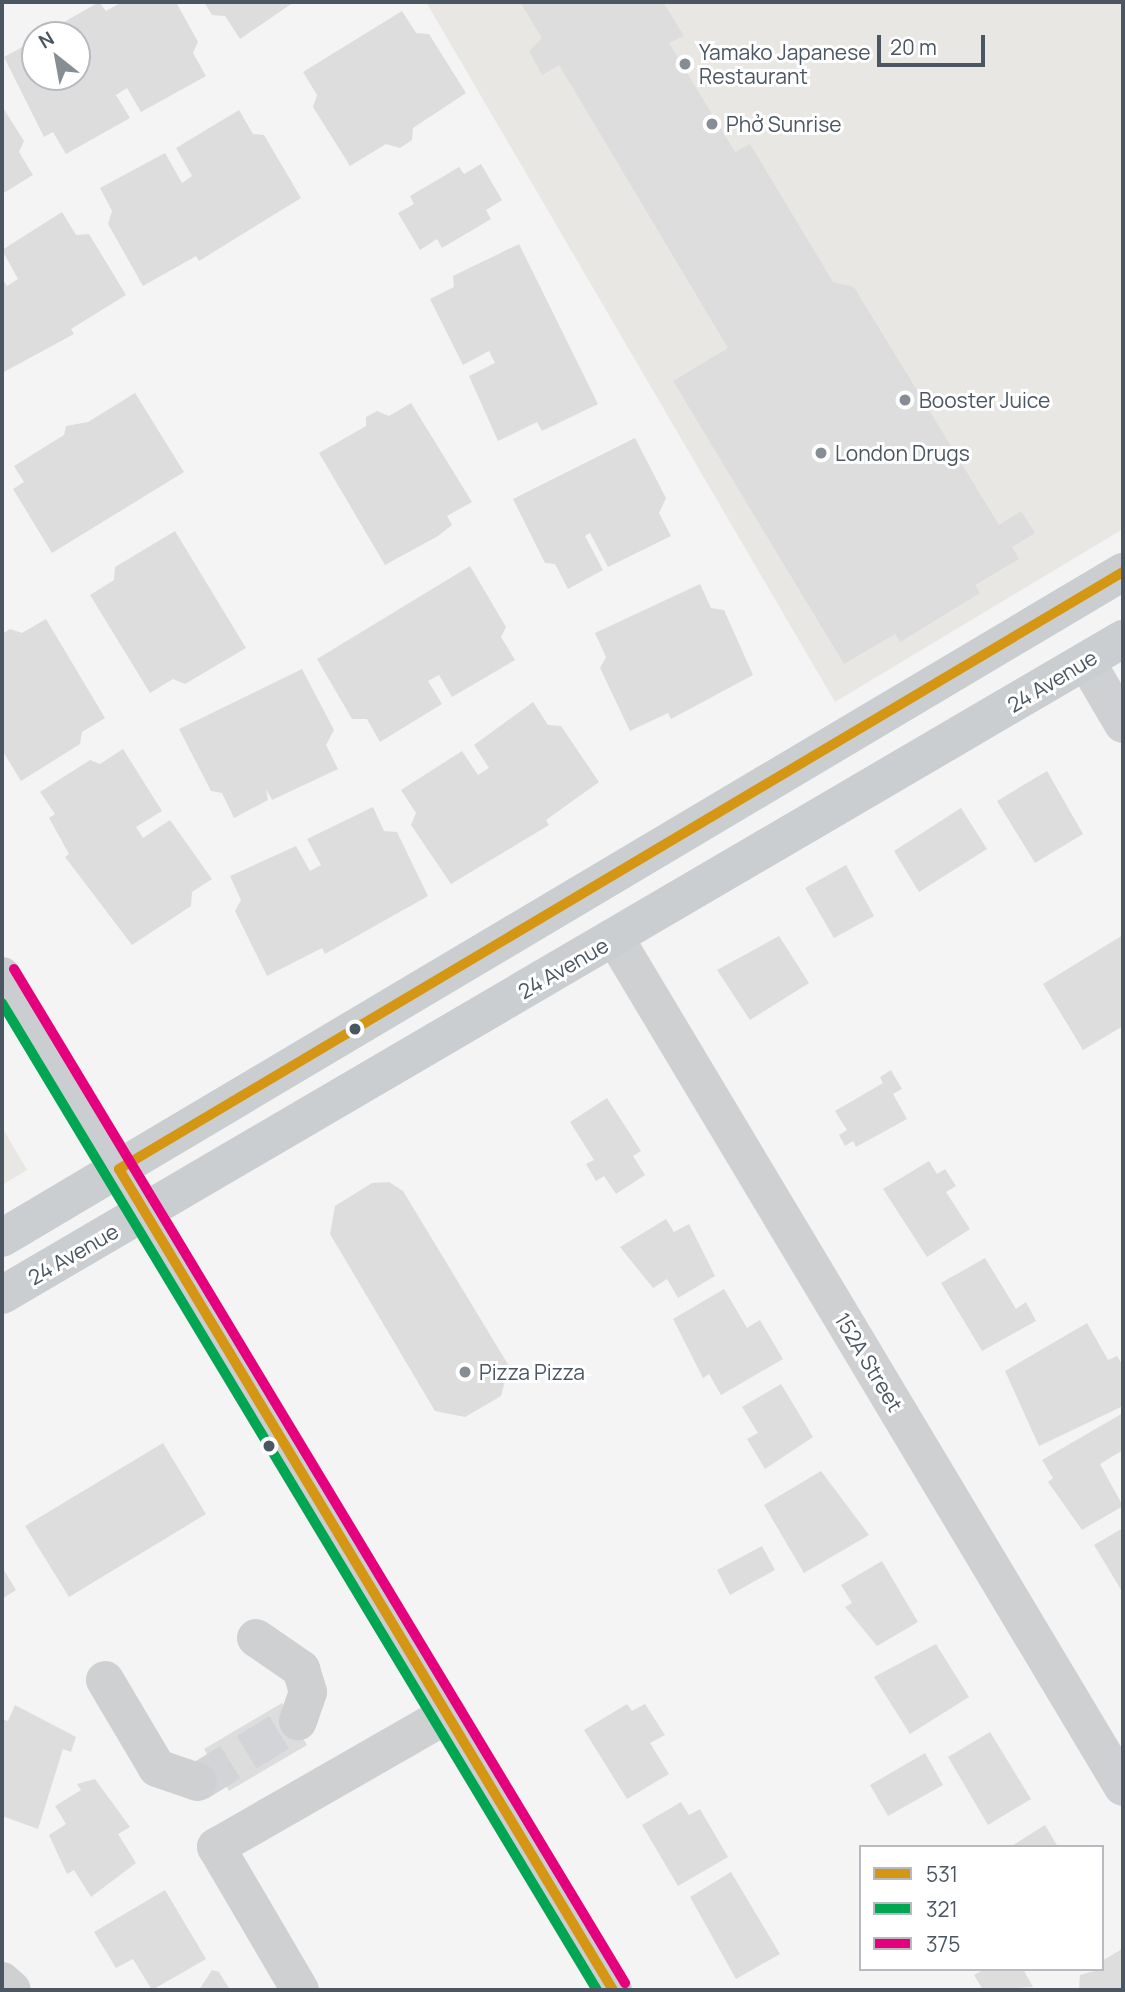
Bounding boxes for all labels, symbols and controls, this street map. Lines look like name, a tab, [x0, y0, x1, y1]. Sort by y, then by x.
north arrow	[21, 21, 91, 91]
scale bar	[880, 21, 988, 65]
text: N	[34, 25, 59, 54]
text: 20 m	[890, 33, 937, 61]
place label: Yamako Japanese Restaurant	[699, 39, 870, 89]
marker: Yamako Japanese Restaurant	[677, 56, 693, 72]
place label: Phở Sunrise	[726, 111, 841, 137]
marker: Phở Sunrise	[704, 116, 720, 132]
place label: Booster Juice	[919, 387, 1050, 413]
marker: Booster Juice	[897, 392, 913, 408]
place label: London Drugs	[835, 440, 970, 466]
marker: London Drugs	[813, 445, 829, 461]
street label: 24 Avenue	[1003, 644, 1101, 718]
street label: 24 Avenue	[513, 932, 613, 1004]
unlabelled marker	[348, 1022, 362, 1036]
street label: 24 Avenue	[23, 1218, 123, 1290]
street label: 152A Street	[830, 1308, 908, 1416]
place label: Pizza Pizza	[479, 1359, 585, 1385]
marker: Pizza Pizza	[457, 1364, 473, 1380]
unlabelled marker	[262, 1439, 276, 1453]
legend	[859, 1845, 1104, 1971]
text: 531	[926, 1860, 958, 1888]
text: 321	[926, 1895, 958, 1923]
text: 375	[926, 1930, 960, 1958]

